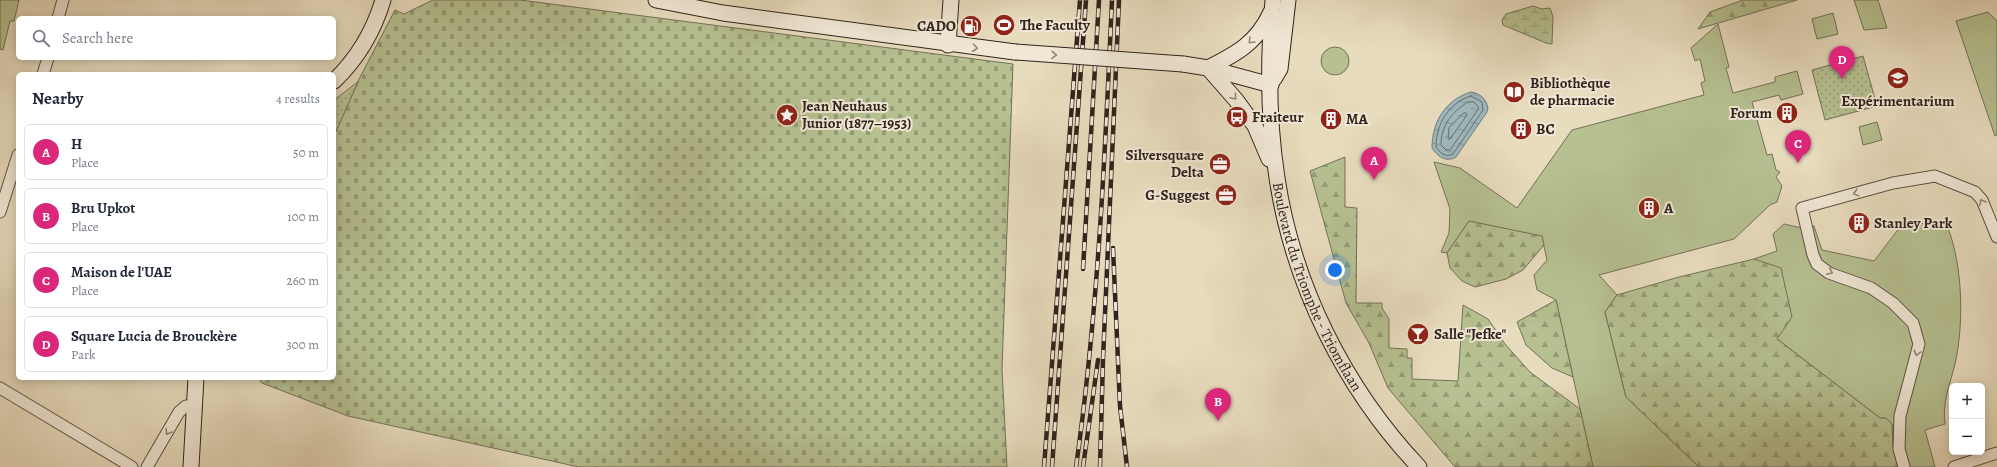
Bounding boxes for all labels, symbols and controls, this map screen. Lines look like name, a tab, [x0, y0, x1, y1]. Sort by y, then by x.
sports icon: The Faculty	[991, 12, 1017, 38]
fuel station icon: CADO	[958, 13, 984, 39]
place label: The Faculty	[1020, 15, 1091, 35]
search box	[16, 16, 336, 60]
place label: CADO	[917, 16, 956, 36]
icon: search	[30, 27, 52, 49]
text: Search here	[62, 28, 133, 48]
one-way arrow	[1249, 36, 1256, 44]
one-way arrow	[972, 43, 978, 52]
pin: D	[1829, 46, 1855, 79]
one-way arrow	[1051, 51, 1057, 60]
school or university icon: Expérimentarium	[1885, 65, 1911, 91]
place label: Bibliothèque de pharmacie	[1530, 73, 1615, 110]
library icon: Bibliothèque de pharmacie	[1501, 79, 1527, 105]
text: Nearby	[32, 87, 83, 110]
text: 4 results	[276, 90, 320, 107]
place label: Expérimentarium	[1841, 91, 1955, 111]
one-way arrow	[1229, 93, 1236, 100]
place label: Jean Neuhaus Junior (1877–1953)	[802, 96, 911, 133]
building icon: Forum	[1774, 100, 1800, 126]
place icon: Jean Neuhaus Junior (1877–1953)	[774, 102, 800, 128]
place label: Forum	[1730, 103, 1772, 123]
bus stop icon: Fraiteur	[1224, 104, 1250, 130]
building icon: MA	[1318, 106, 1344, 132]
place label: Fraiteur	[1252, 107, 1304, 127]
place label: MA	[1346, 109, 1369, 129]
building icon: BC	[1508, 116, 1534, 142]
place label: BC	[1536, 119, 1555, 139]
pin: C	[1785, 130, 1811, 163]
text: H	[71, 134, 82, 154]
text: A	[42, 144, 50, 161]
text: 50 m	[293, 144, 319, 161]
place label: Silversquare Delta	[1126, 145, 1205, 182]
pin: A	[1361, 147, 1387, 180]
office icon: Silversquare Delta	[1207, 151, 1233, 177]
text: Place	[71, 154, 99, 171]
street label: Boulevard du Triomphe - Triomflaan	[1268, 181, 1367, 395]
office icon: G-Suggest	[1213, 182, 1239, 208]
place label: G-Suggest	[1145, 185, 1210, 205]
one-way arrow	[1853, 189, 1859, 197]
building icon: A	[1636, 195, 1662, 221]
text: Bru Upkot	[71, 198, 135, 218]
place label: A	[1663, 198, 1674, 218]
one-way arrow	[1979, 199, 1986, 206]
text: B	[42, 208, 50, 225]
text: 100 m	[287, 208, 319, 225]
building icon: Stanley Park	[1846, 210, 1872, 236]
place label: Stanley Park	[1874, 213, 1953, 233]
text: Place	[71, 218, 99, 235]
your location	[1325, 260, 1345, 280]
text: Maison de l'UAE	[71, 262, 172, 282]
one-way arrow	[1826, 267, 1833, 275]
text: C	[42, 272, 50, 289]
text: 260 m	[286, 272, 319, 289]
text: Place	[71, 282, 99, 299]
bar icon: Salle "Jefke"	[1405, 321, 1431, 347]
place label: Salle "Jefke"	[1434, 324, 1506, 344]
text: Square Lucia de Brouckère	[71, 326, 237, 346]
text: D	[41, 336, 51, 353]
text: 300 m	[286, 336, 319, 353]
text: Park	[71, 346, 95, 363]
one-way arrow	[1913, 350, 1921, 356]
map controls	[1949, 383, 1985, 455]
button: +	[1949, 383, 1985, 419]
pin: B	[1205, 388, 1231, 421]
button: −	[1949, 419, 1985, 455]
one-way arrow	[165, 428, 172, 435]

